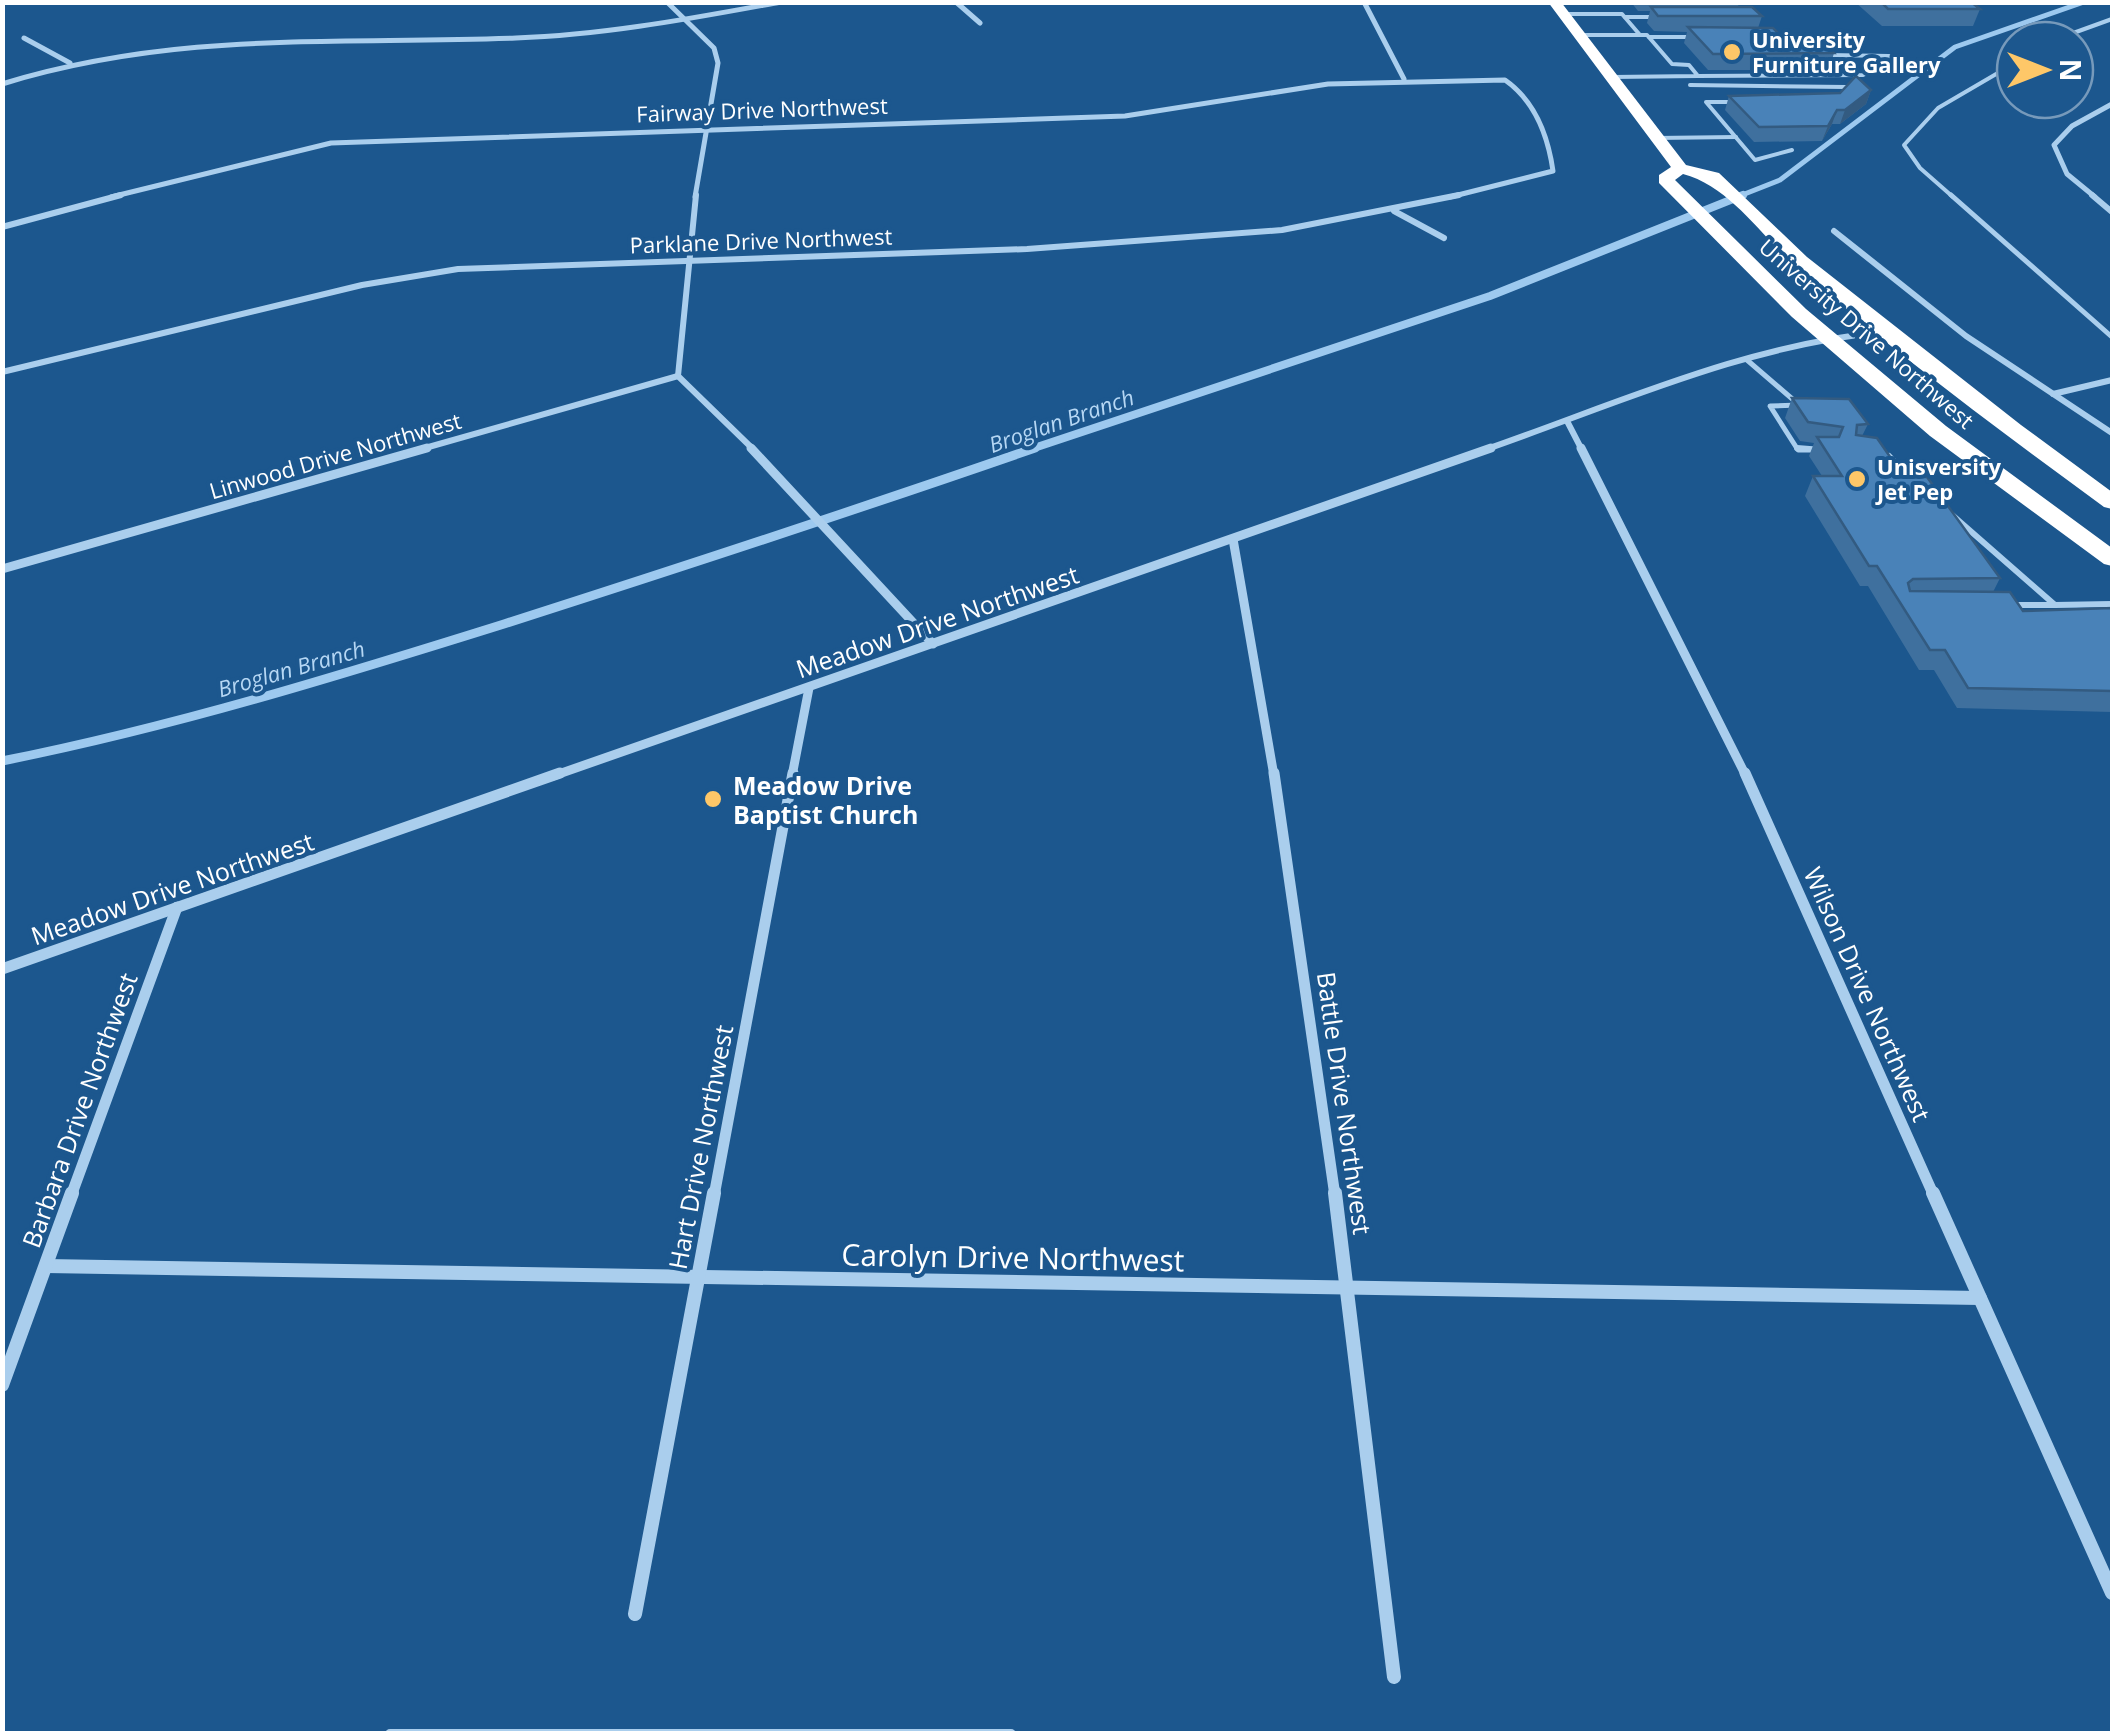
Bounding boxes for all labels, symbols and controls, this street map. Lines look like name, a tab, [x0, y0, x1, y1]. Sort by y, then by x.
north arrow	[1995, 20, 2095, 120]
place label: University Furniture Gallery	[1752, 24, 1941, 79]
marker: University Furniture Gallery	[1721, 41, 1743, 63]
text: N	[2052, 59, 2090, 81]
street label: Fairway Drive Northwest	[636, 90, 888, 128]
street label: Parklane Drive Northwest	[629, 220, 893, 260]
street label: University Drive Northwest	[1753, 231, 1981, 435]
water label: Broglan Branch	[984, 381, 1138, 459]
street label: Linwood Drive Northwest	[206, 405, 465, 505]
place label: Unisversity Jet Pep	[1875, 451, 2001, 506]
marker: Unisversity Jet Pep	[1846, 468, 1868, 490]
street label: Meadow Drive Northwest	[791, 557, 1083, 685]
water label: Broglan Branch	[214, 633, 368, 703]
place label: Meadow Drive Baptist Church	[733, 768, 918, 831]
marker: Meadow Drive Baptist Church	[702, 788, 724, 810]
street label: Meadow Drive Northwest	[26, 824, 318, 952]
street label: Wilson Drive Northwest	[1797, 862, 1939, 1126]
street label: Barbara Drive Northwest	[13, 968, 145, 1252]
street label: Battle Drive Northwest	[1310, 969, 1380, 1237]
street label: Hart Drive Northwest	[660, 1022, 740, 1272]
street label: Carolyn Drive Northwest	[841, 1234, 1185, 1280]

